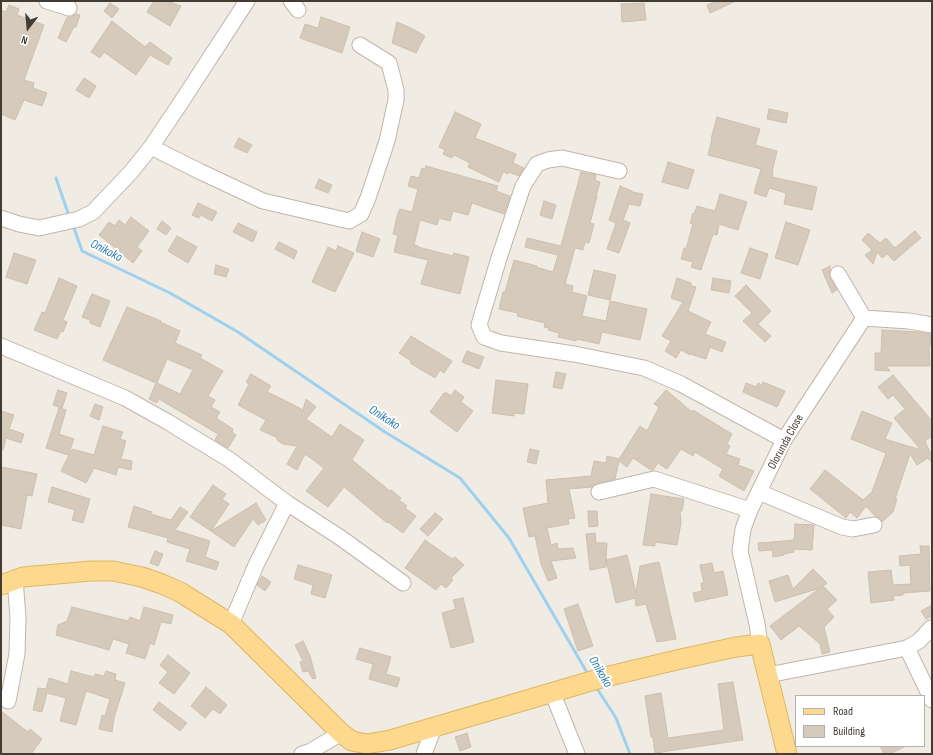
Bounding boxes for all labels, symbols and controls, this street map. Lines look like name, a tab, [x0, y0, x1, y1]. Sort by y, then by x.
north arrow	[8, 8, 48, 48]
text: N	[20, 33, 29, 47]
water label: Onikoko	[87, 236, 125, 266]
water label: Onikoko	[366, 402, 402, 434]
street label: Olorunda Close	[765, 412, 807, 472]
water label: Onikoko	[585, 653, 615, 691]
legend	[795, 695, 925, 747]
text: Road	[833, 704, 853, 719]
text: Building	[833, 724, 865, 739]

